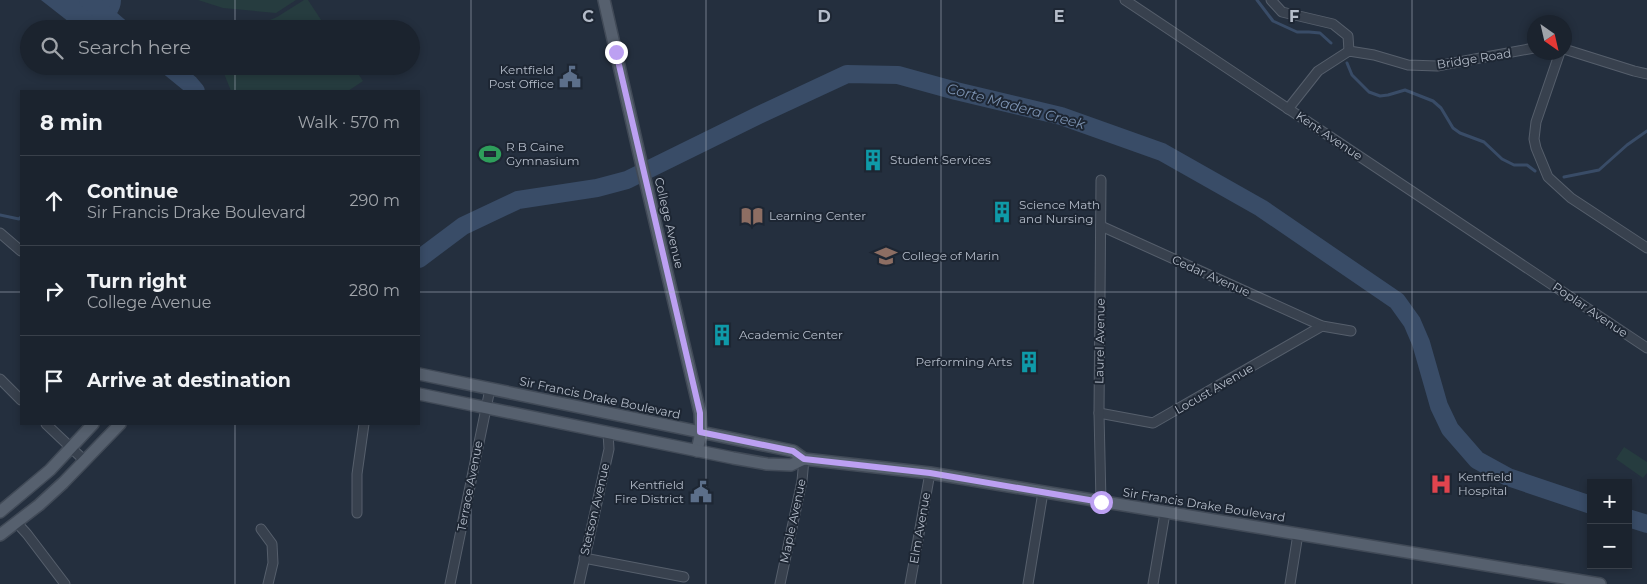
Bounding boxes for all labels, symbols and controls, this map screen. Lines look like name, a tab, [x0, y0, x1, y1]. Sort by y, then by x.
text: C	[582, 7, 594, 26]
text: D	[817, 7, 831, 26]
text: E	[1054, 7, 1064, 26]
text: F	[1289, 7, 1299, 26]
north arrow	[1527, 15, 1572, 60]
search box	[20, 20, 420, 75]
icon: search	[38, 34, 66, 62]
text: Search here	[78, 36, 191, 59]
route end	[605, 41, 628, 64]
street label: Bridge Road	[1436, 45, 1512, 72]
place label: Kentfield Post Office	[489, 62, 554, 91]
public building icon: Kentfield Post Office	[557, 64, 583, 90]
water label: Corte Madera Creek	[945, 79, 1088, 133]
street label: Kent Avenue	[1293, 108, 1365, 163]
text: 8 min	[40, 110, 103, 135]
text: Walk · 570 m	[298, 113, 400, 132]
place label: R B Caine Gymnasium	[506, 139, 580, 168]
sports icon: R B Caine Gymnasium	[477, 141, 503, 167]
building icon: Student Services	[860, 147, 886, 173]
place label: Student Services	[890, 152, 991, 167]
street label: College Avenue	[652, 176, 687, 270]
text: Continue	[87, 180, 178, 203]
icon: ahead	[40, 187, 68, 215]
text: 290 m	[349, 191, 400, 210]
place label: Science Math and Nursing	[1019, 197, 1100, 226]
building icon: Science Math and Nursing	[989, 199, 1015, 225]
text: Sir Francis Drake Boulevard	[87, 203, 306, 222]
library icon: Learning Center	[739, 203, 765, 229]
place label: Learning Center	[769, 208, 866, 223]
school or university icon: College of Marin	[873, 243, 899, 269]
place label: College of Marin	[902, 248, 999, 263]
street label: Cedar Avenue	[1170, 252, 1253, 299]
text: Turn right	[87, 270, 187, 293]
icon: right	[40, 277, 68, 305]
street label: Poplar Avenue	[1550, 279, 1631, 340]
text: 280 m	[349, 281, 400, 300]
text: College Avenue	[87, 293, 211, 312]
street label: Laurel Avenue	[1091, 298, 1108, 384]
building icon: Academic Center	[709, 322, 735, 348]
place label: Academic Center	[739, 327, 843, 342]
building icon: Performing Arts	[1016, 349, 1042, 375]
place label: Performing Arts	[916, 354, 1012, 369]
street label: Locust Avenue	[1172, 360, 1256, 417]
icon: arrive	[40, 367, 68, 395]
text: Arrive at destination	[87, 369, 291, 392]
street label: Sir Francis Drake Boulevard	[518, 373, 682, 422]
street label: Terrace Avenue	[453, 439, 486, 532]
street label: Stetson Avenue	[577, 461, 612, 556]
place label: Kentfield Hospital	[1458, 469, 1512, 498]
hospital icon: Kentfield Hospital	[1428, 471, 1454, 497]
place label: Kentfield Fire District	[615, 477, 684, 506]
street label: Maple Avenue	[776, 477, 809, 564]
public building icon: Kentfield Fire District	[688, 479, 714, 505]
map controls	[1587, 479, 1632, 569]
button: +	[1587, 479, 1632, 524]
street label: Sir Francis Drake Boulevard	[1122, 484, 1286, 525]
street label: Elm Avenue	[906, 491, 933, 565]
route start	[1090, 491, 1113, 514]
button: −	[1587, 524, 1632, 569]

